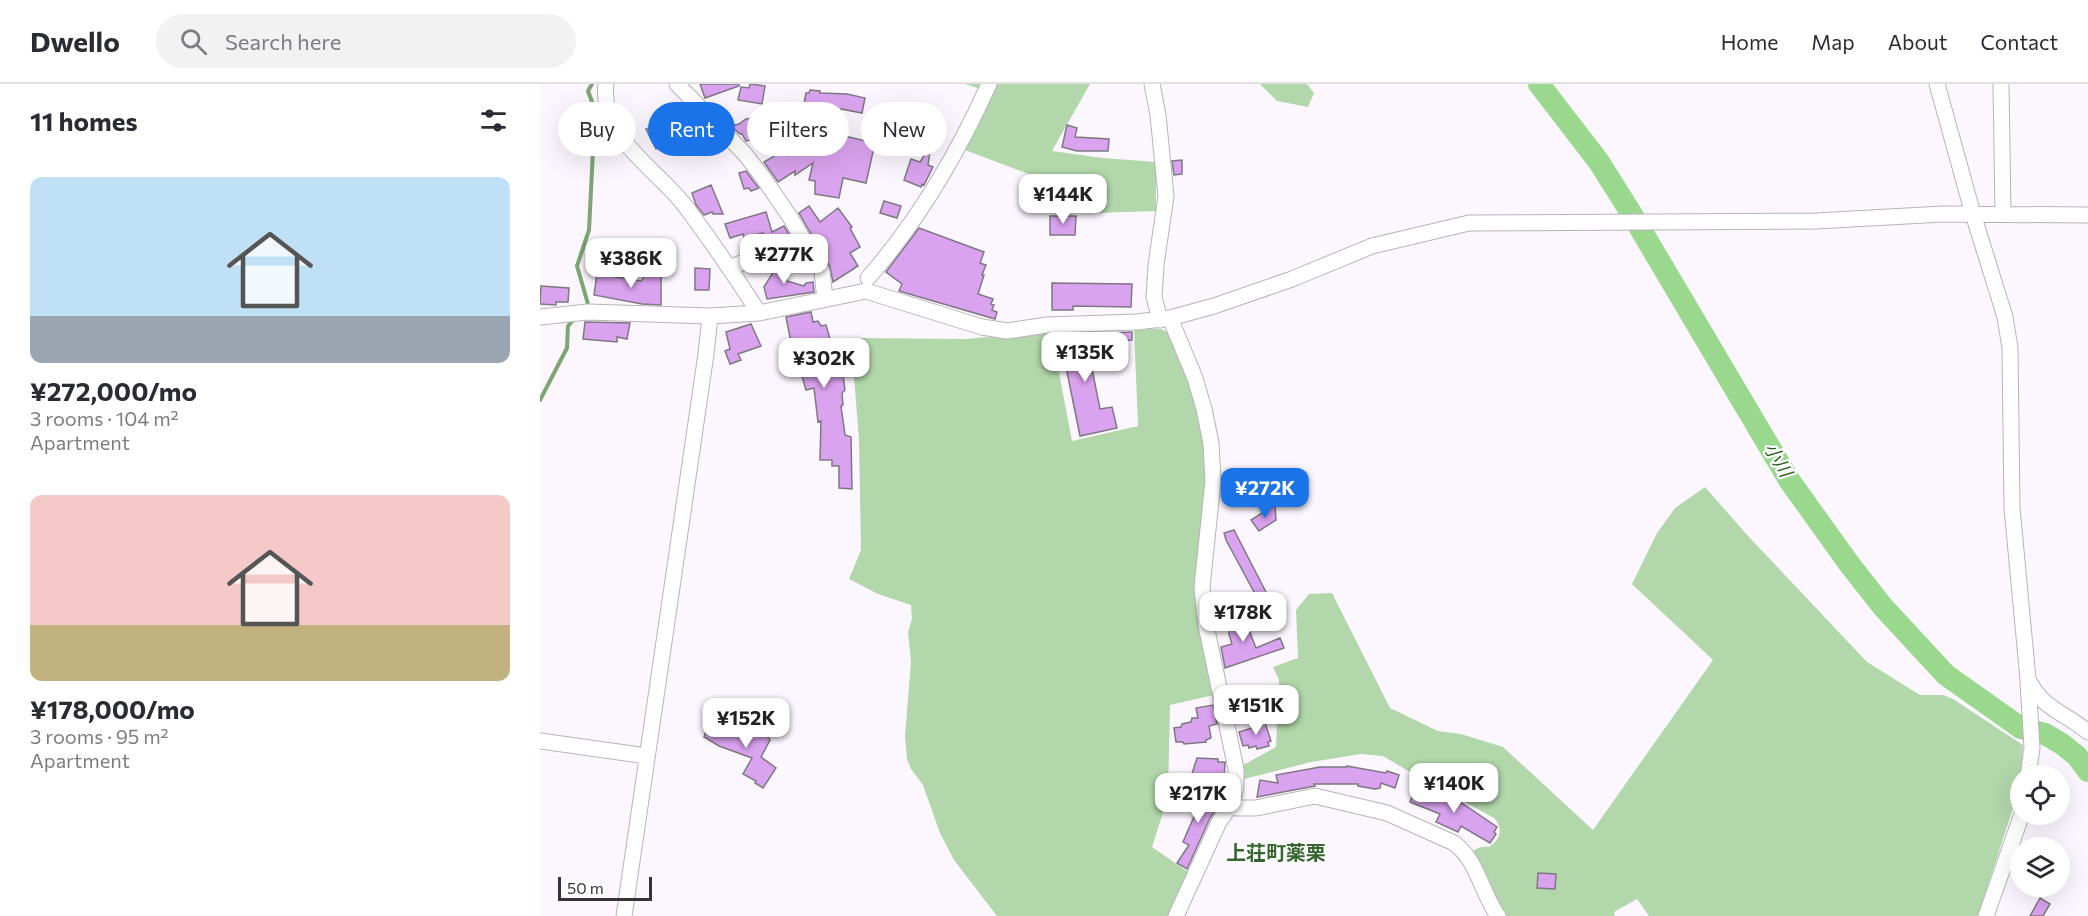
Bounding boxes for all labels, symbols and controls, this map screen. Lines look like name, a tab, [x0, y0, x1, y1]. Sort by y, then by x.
search box	[156, 14, 576, 68]
text: Dwello	[30, 24, 120, 58]
icon: search	[177, 25, 210, 58]
text: Search here	[225, 28, 341, 55]
text: Home	[1721, 29, 1778, 54]
text: Map	[1811, 29, 1855, 54]
text: About	[1888, 29, 1947, 54]
text: Contact	[1980, 29, 2058, 54]
chip: Buy	[558, 102, 636, 156]
chip: Rent	[648, 102, 735, 156]
chip: Filters	[747, 102, 849, 156]
chip: New	[861, 102, 947, 156]
icon: filters	[477, 104, 510, 137]
text: 11 homes	[30, 105, 138, 136]
pin: ¥144K	[1021, 174, 1105, 225]
text: ¥144K	[1033, 181, 1093, 205]
icon: home	[216, 216, 324, 324]
pin: ¥277K	[742, 234, 826, 285]
pin: ¥386K	[589, 238, 673, 289]
text: ¥277K	[754, 241, 814, 265]
text: ¥386K	[599, 245, 663, 269]
pin: ¥135K	[1043, 332, 1127, 383]
pin: ¥302K	[782, 338, 866, 389]
text: ¥135K	[1055, 339, 1115, 363]
text: ¥302K	[792, 345, 856, 369]
text: ¥272,000/mo	[30, 375, 197, 406]
text: 3 rooms · 104 m²	[30, 406, 179, 430]
text: Apartment	[30, 430, 130, 454]
water label: 小川	[1760, 438, 1799, 482]
pin: ¥272K	[1223, 468, 1307, 519]
text: ¥272K	[1235, 475, 1295, 499]
icon: home	[216, 534, 324, 642]
pin: ¥178K	[1201, 592, 1285, 643]
text: ¥178K	[1213, 599, 1273, 623]
pin: ¥151K	[1214, 685, 1298, 736]
text: ¥151K	[1228, 692, 1284, 716]
text: ¥178,000/mo	[30, 693, 195, 724]
pin: ¥152K	[704, 698, 788, 749]
text: ¥152K	[717, 705, 775, 729]
text: 3 rooms · 95 m²	[30, 724, 169, 748]
text: Apartment	[30, 748, 130, 772]
pin: ¥140K	[1412, 763, 1496, 814]
map controls	[2010, 765, 2070, 897]
button: locate	[2010, 765, 2070, 825]
text: ¥140K	[1423, 770, 1485, 794]
pin: ¥217K	[1156, 773, 1240, 824]
text: ¥217K	[1169, 780, 1227, 804]
button: layers	[2010, 837, 2070, 897]
district label: 上荘町薬栗	[1226, 840, 1326, 864]
scale bar	[558, 874, 652, 902]
text: 50 m	[567, 878, 604, 897]

